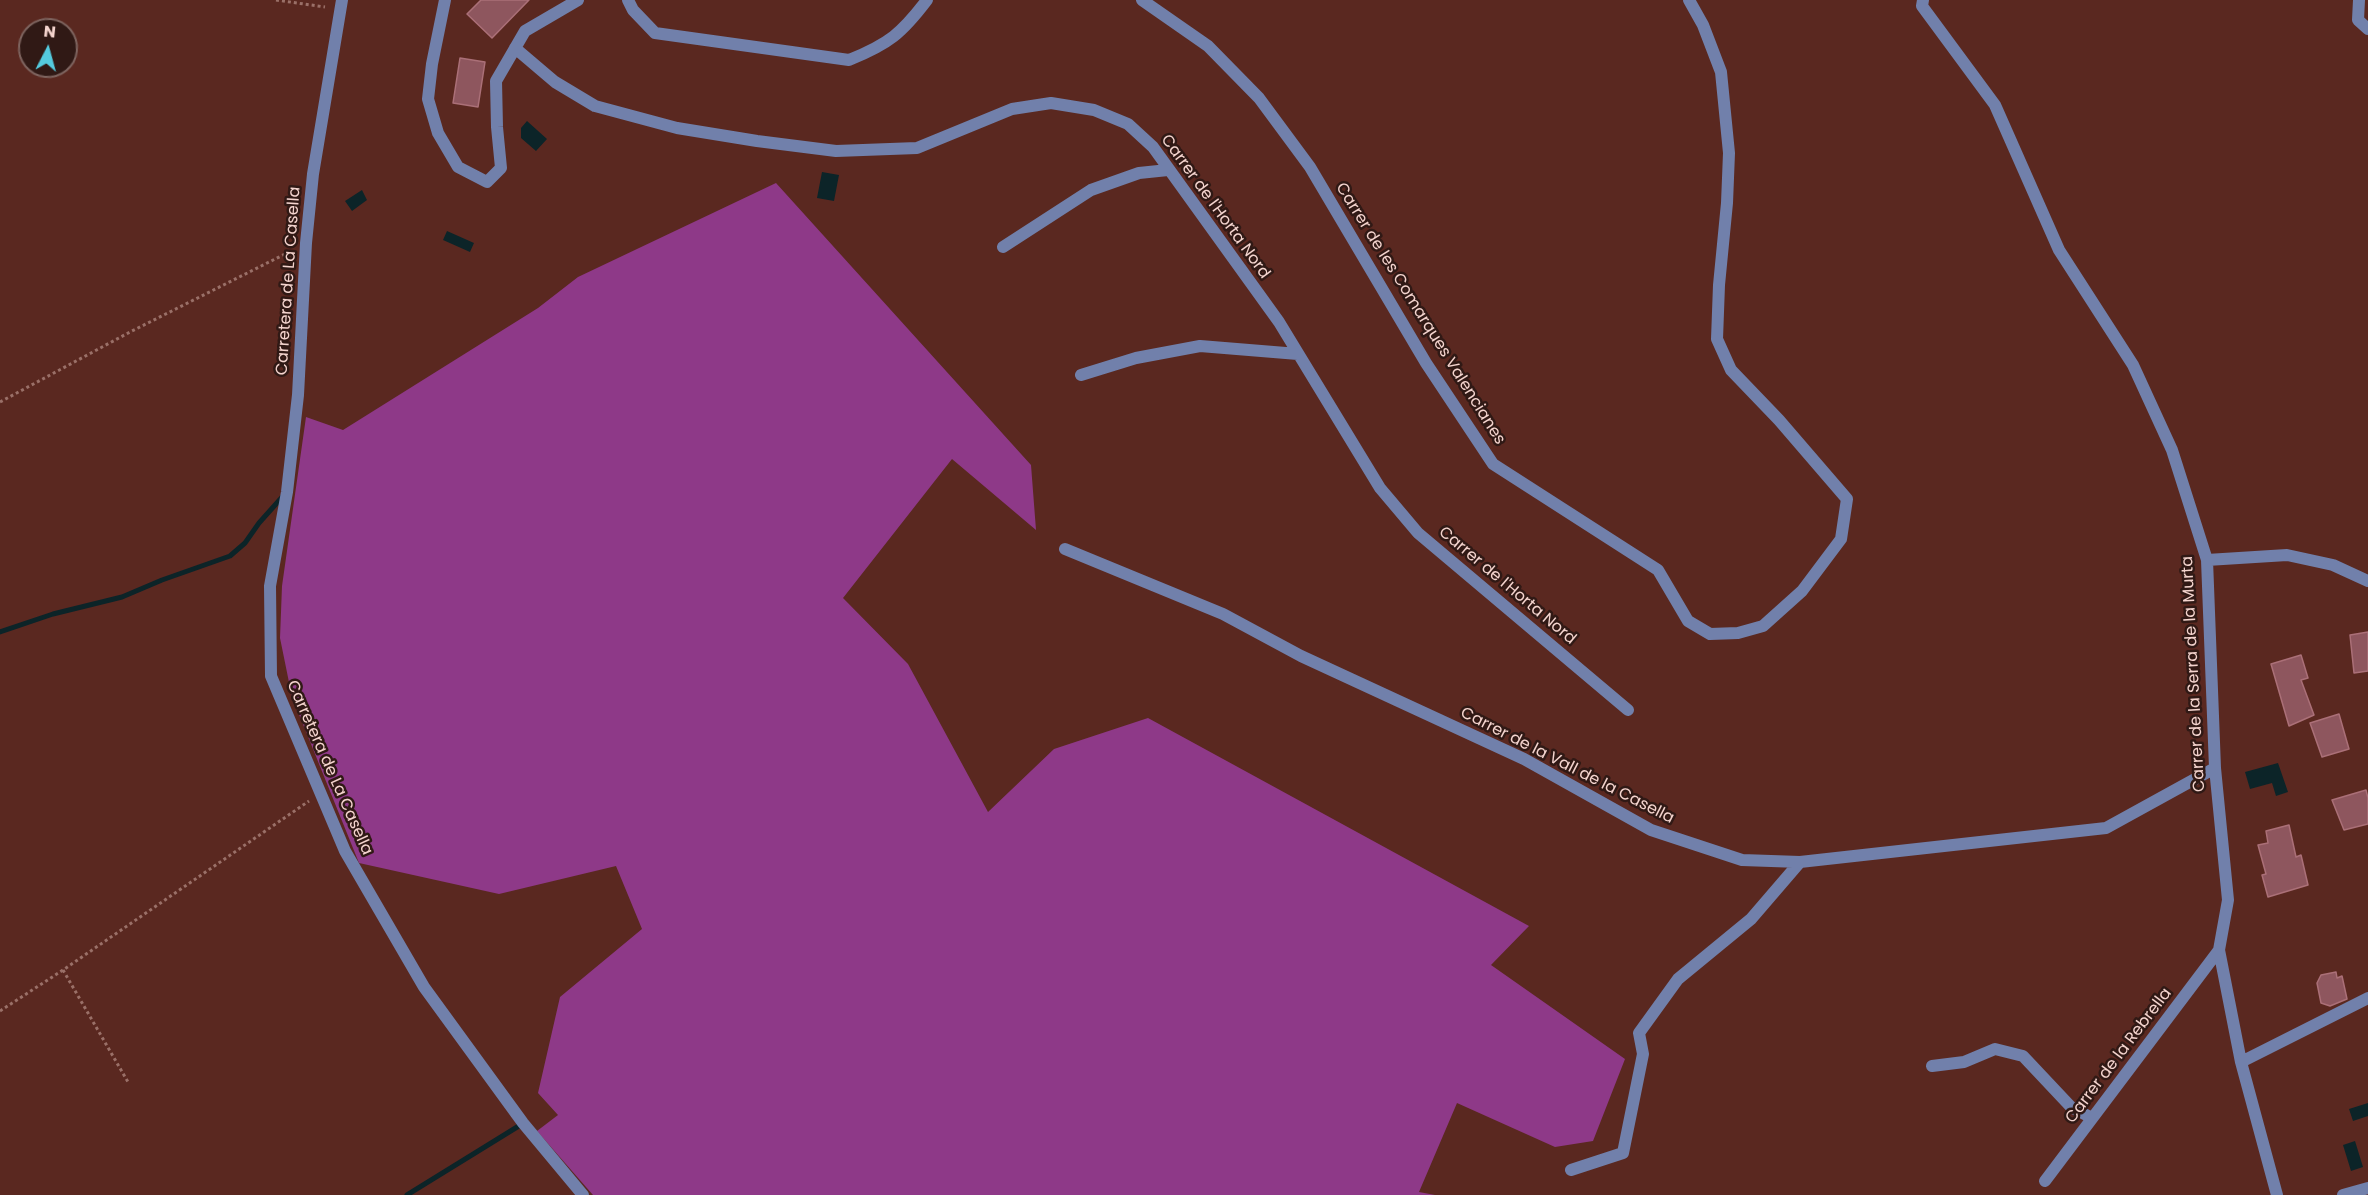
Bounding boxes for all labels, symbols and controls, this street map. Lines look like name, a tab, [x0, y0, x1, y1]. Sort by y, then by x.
north arrow	[18, 18, 78, 78]
text: N	[43, 20, 57, 44]
street label: Carrer de l'Horta Nord	[1156, 131, 1274, 283]
street label: Carrer de les Comarques Valencianes	[1331, 180, 1509, 448]
street label: Carretera de La Casella	[273, 186, 305, 376]
street label: Carrer de l'Horta Nord	[1434, 523, 1580, 649]
street label: Carrer de la Serra de la Murta	[2178, 556, 2210, 792]
street label: Carretera de La Casella	[282, 678, 376, 858]
street label: Carrer de la Vall de la Casella	[1457, 704, 1677, 828]
street label: Carrer de la Rebrella	[2062, 985, 2176, 1127]

